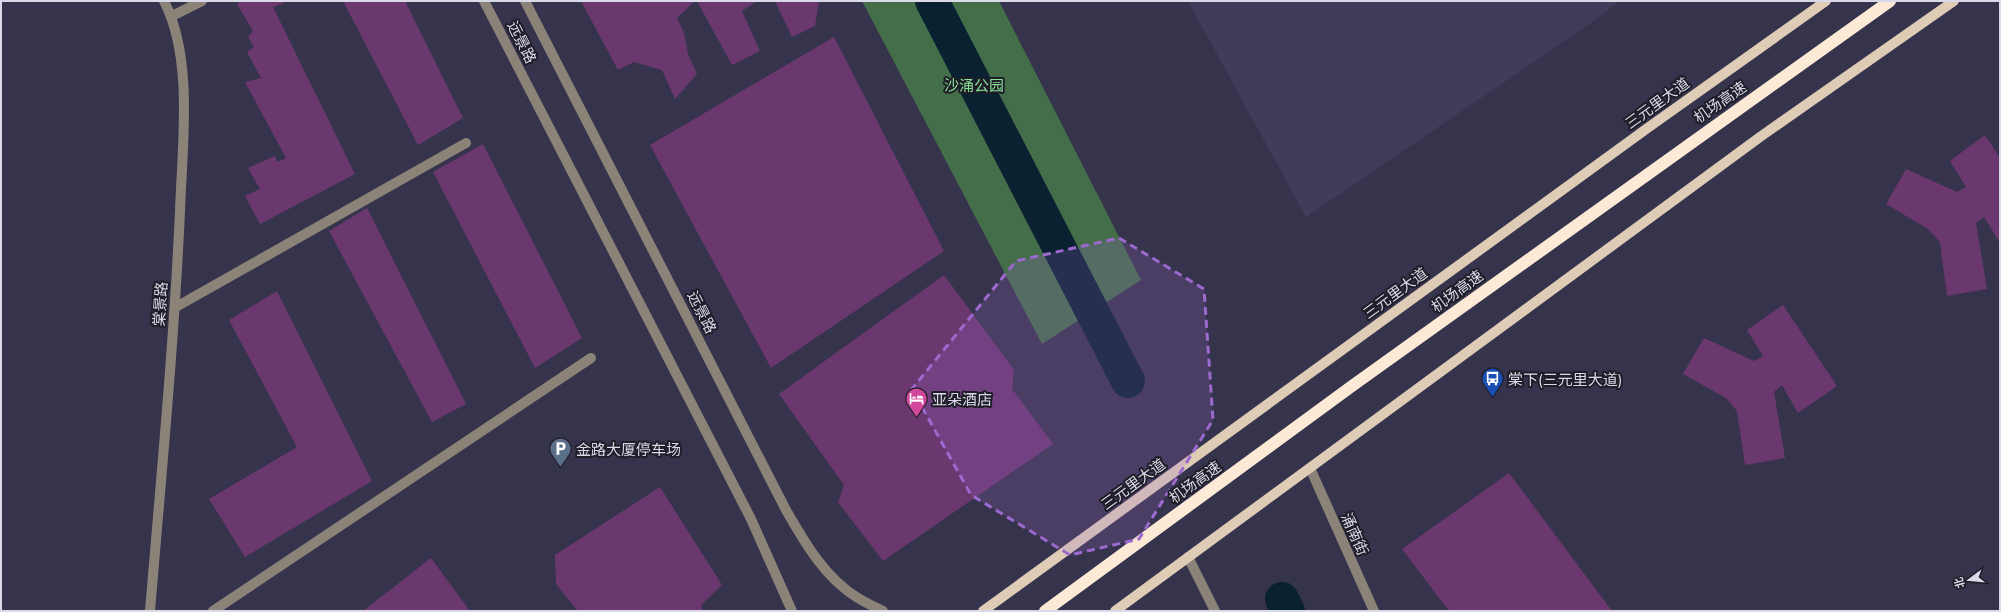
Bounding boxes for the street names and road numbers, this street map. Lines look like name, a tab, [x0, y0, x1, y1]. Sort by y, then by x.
street label: 远景路	[503, 18, 541, 66]
street label: 三元里大道	[1621, 73, 1693, 133]
street label: 机场高速	[1690, 77, 1750, 127]
street label: 三元里大道	[1359, 263, 1431, 323]
street label: 机场高速	[1427, 266, 1487, 316]
street label: 棠景路	[149, 281, 171, 327]
street label: 远景路	[683, 288, 721, 336]
street label: 三元里大道	[1097, 454, 1169, 514]
street label: 机场高速	[1165, 457, 1225, 507]
street label: 涌南街	[1337, 510, 1373, 558]

